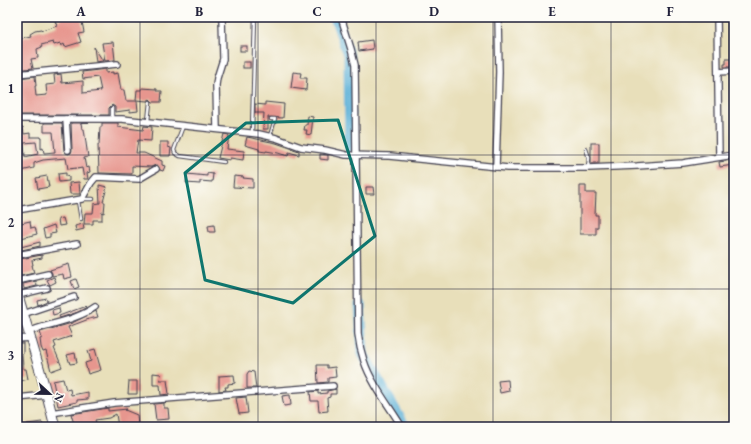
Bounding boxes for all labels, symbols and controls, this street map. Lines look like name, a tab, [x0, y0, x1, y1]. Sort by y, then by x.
text: A	[75, 3, 86, 20]
text: B	[195, 3, 203, 20]
text: C	[312, 3, 322, 20]
text: D	[429, 3, 439, 20]
text: E	[548, 3, 556, 20]
text: F	[666, 3, 674, 20]
text: 1	[8, 80, 15, 97]
text: 2	[8, 214, 15, 231]
text: 3	[8, 347, 15, 364]
north arrow	[30, 374, 70, 414]
text: N	[51, 391, 67, 405]

